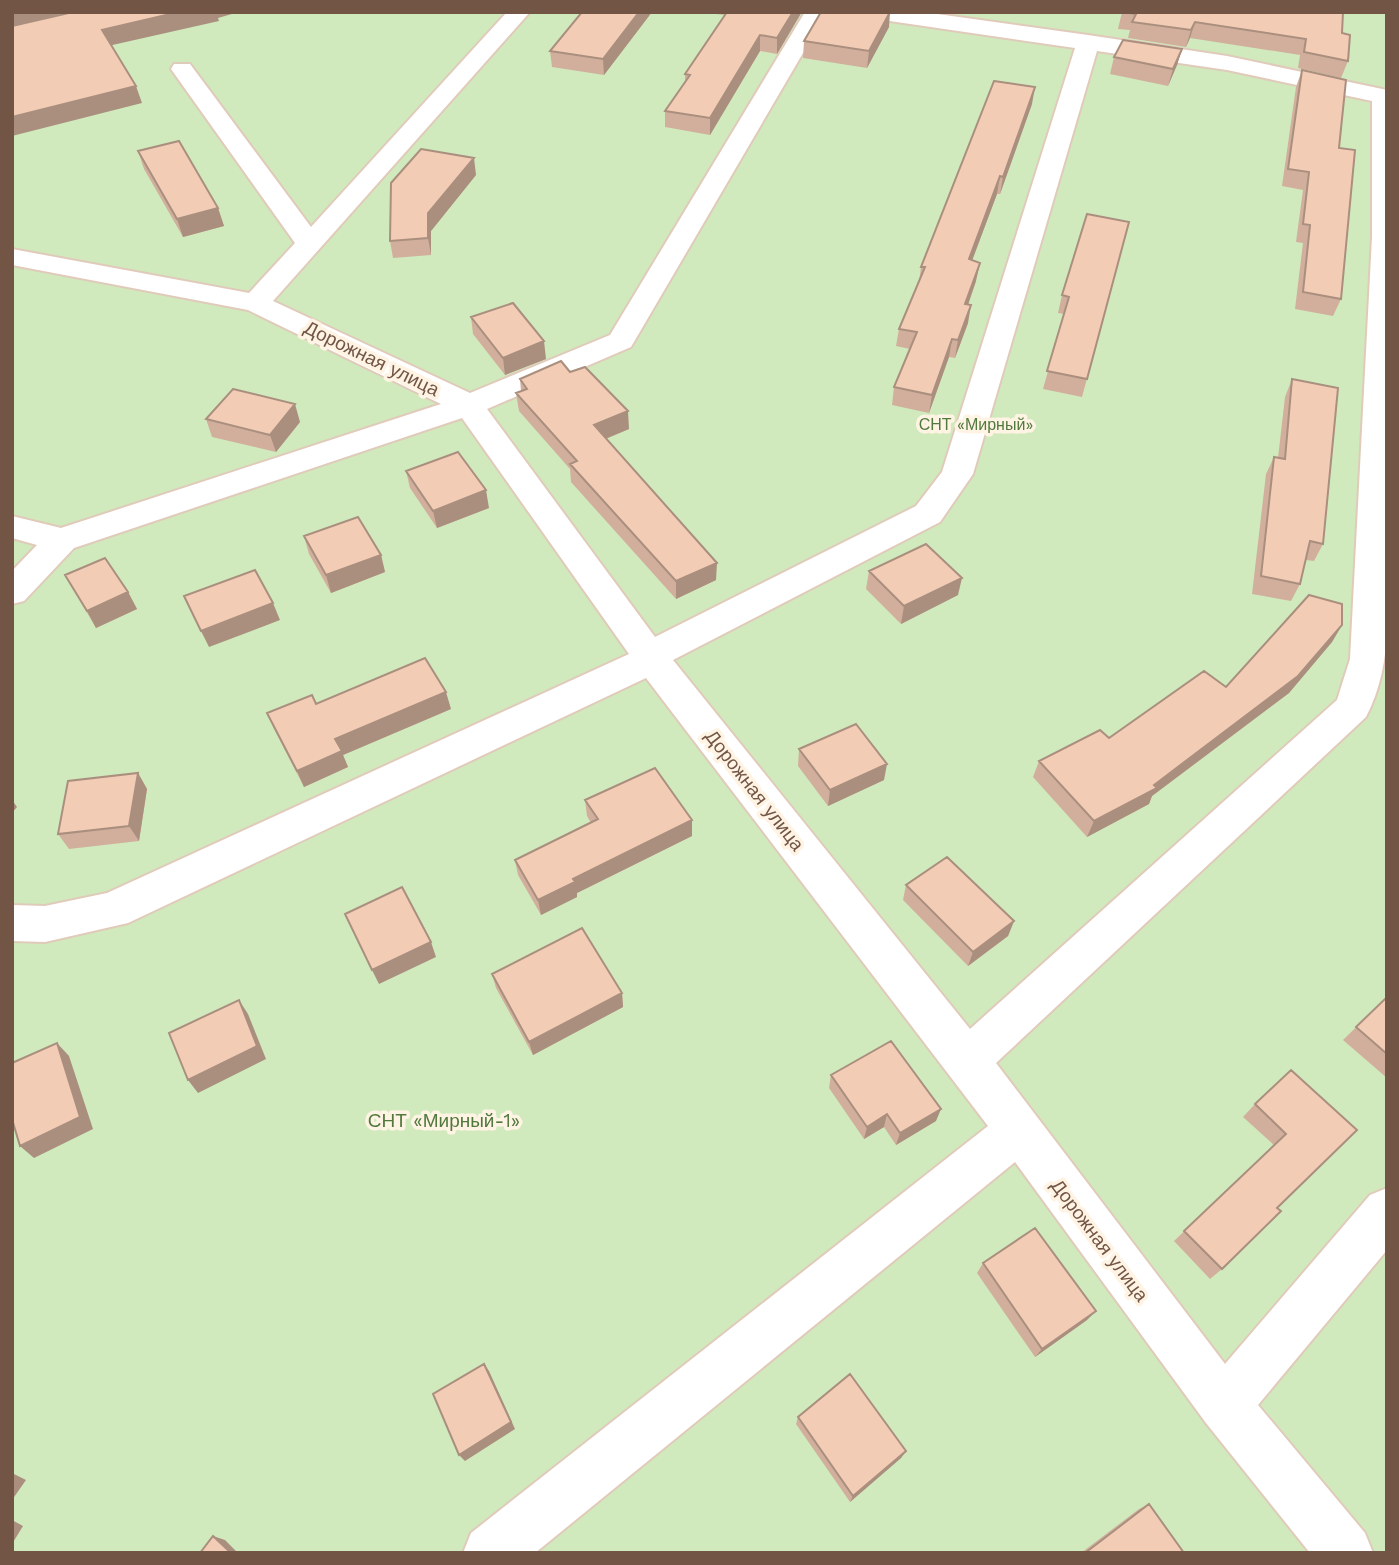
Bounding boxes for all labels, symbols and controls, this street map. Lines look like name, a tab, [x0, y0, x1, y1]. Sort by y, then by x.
street label: Дорожная улица	[301, 316, 443, 401]
park label: СНТ «Мирный»	[919, 415, 1033, 434]
street label: Дорожная улица	[700, 725, 809, 856]
park label: СНТ «Мирный-1»	[368, 1109, 520, 1132]
street label: Дорожная улица	[1046, 1175, 1153, 1306]

